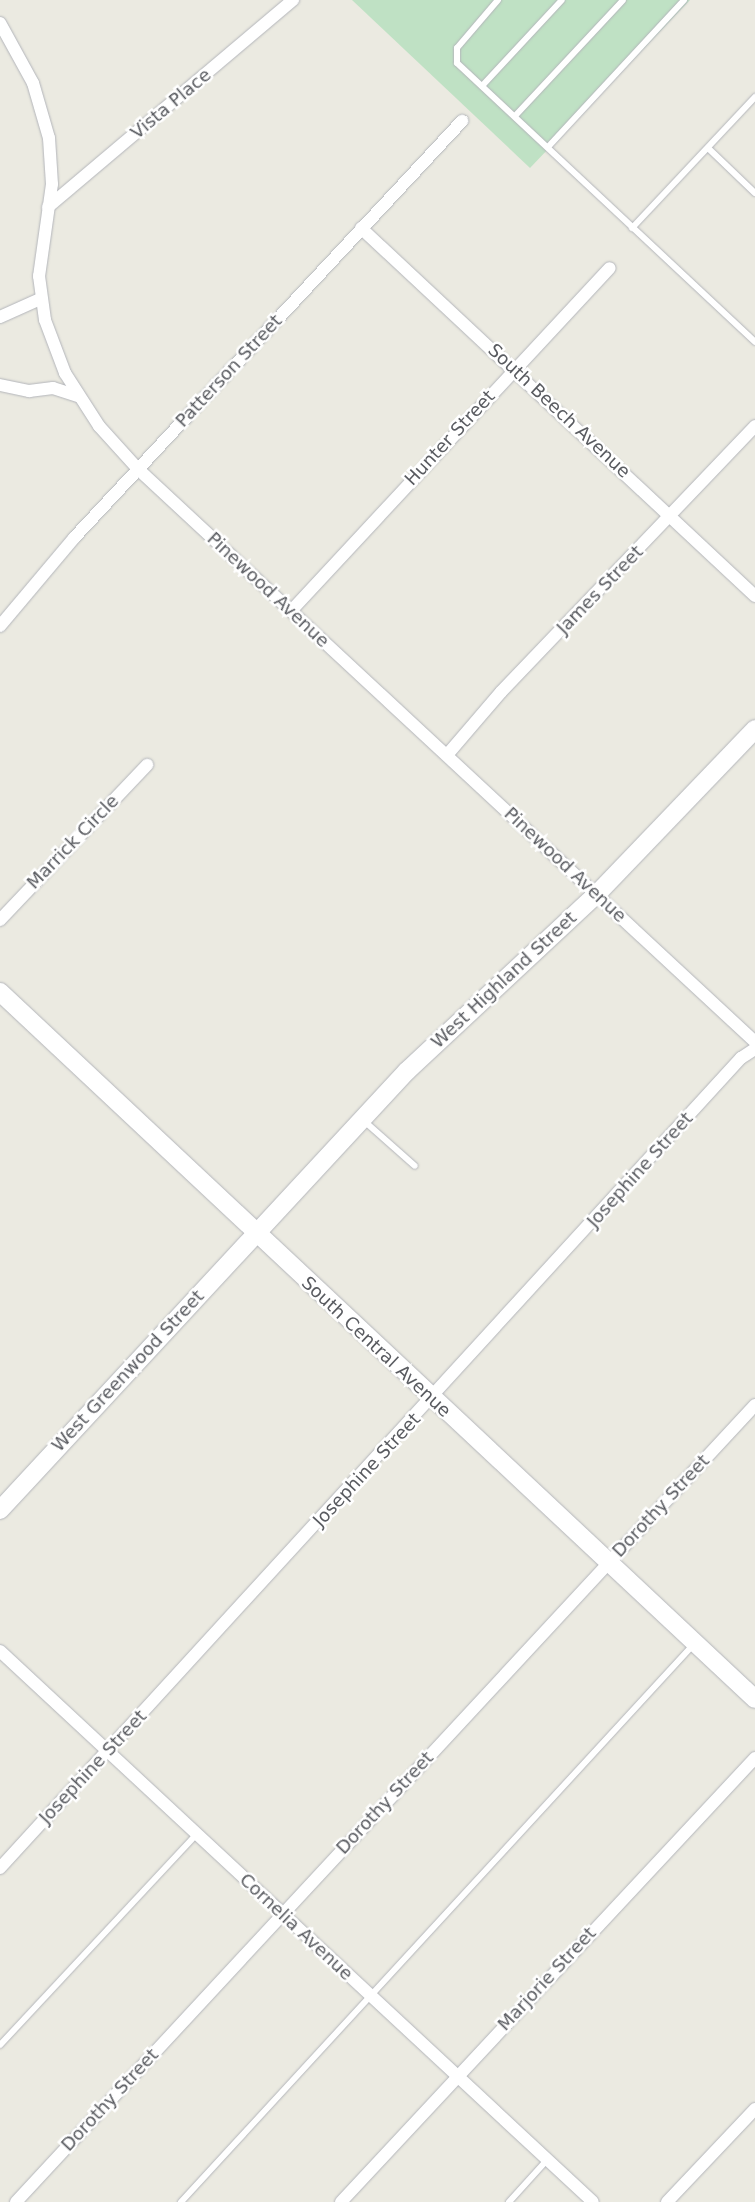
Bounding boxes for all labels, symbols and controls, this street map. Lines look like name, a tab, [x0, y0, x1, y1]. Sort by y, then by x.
street label: Vista Place	[127, 64, 215, 144]
street label: Patterson Street	[171, 310, 287, 432]
street label: South Beech Avenue	[483, 340, 635, 482]
street label: Hunter Street	[400, 386, 500, 490]
street label: Pinewood Avenue	[203, 528, 333, 652]
street label: James Street	[552, 541, 648, 639]
street label: Marrick Circle	[23, 790, 123, 894]
street label: Pinewood Avenue	[500, 803, 630, 927]
street label: West Highland Street	[427, 907, 581, 1053]
street label: Josephine Street	[583, 1108, 697, 1232]
street label: South Central Avenue	[297, 1272, 455, 1422]
street label: West Greenwood Street	[47, 1286, 209, 1456]
street label: Josephine Street	[309, 1409, 425, 1531]
street label: Dorothy Street	[608, 1450, 714, 1562]
street label: Josephine Street	[35, 1706, 151, 1828]
street label: Dorothy Street	[332, 1747, 438, 1859]
street label: Cornelia Avenue	[235, 1869, 357, 1985]
street label: Marjorie Street	[493, 1923, 601, 2035]
street label: Dorothy Street	[57, 2044, 163, 2156]

